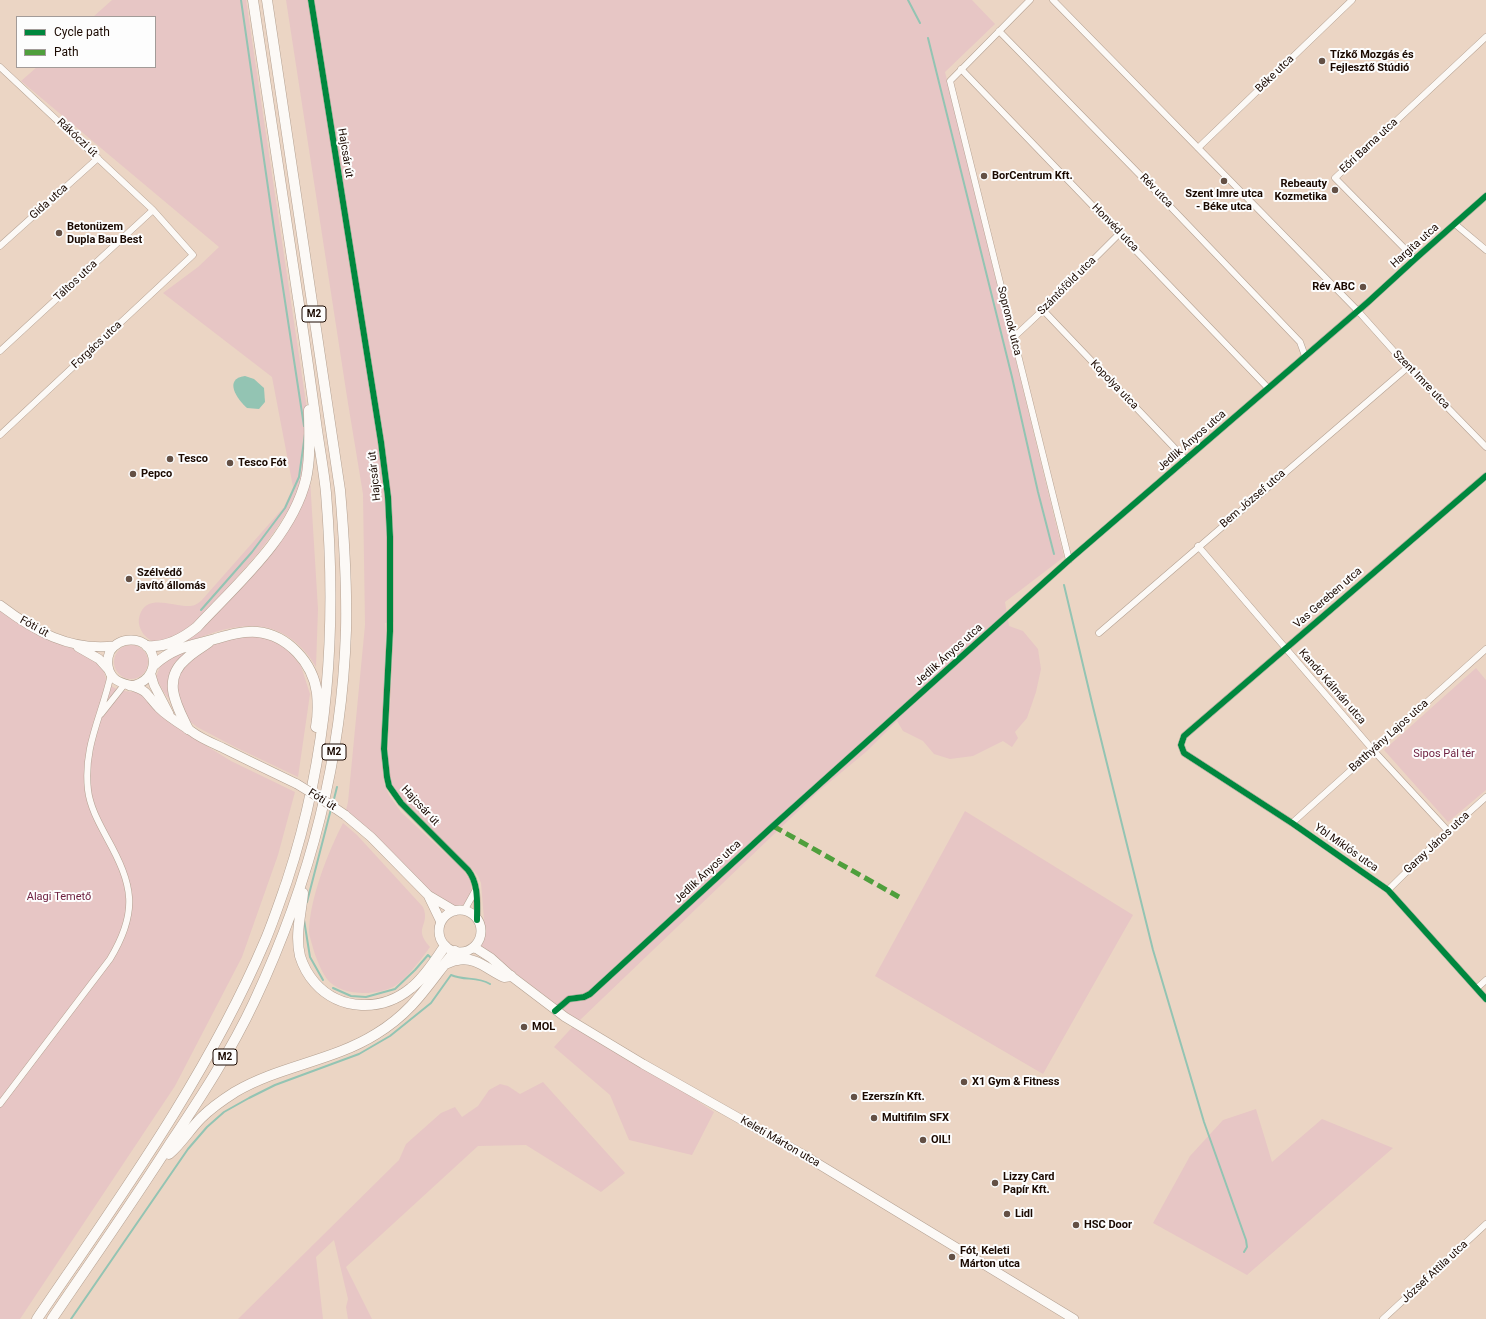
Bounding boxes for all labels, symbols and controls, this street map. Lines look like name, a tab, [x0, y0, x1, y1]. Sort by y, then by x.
legend	[16, 16, 156, 68]
text: Cycle path	[54, 25, 110, 39]
text: Path	[54, 45, 79, 59]
place label: Tízkő Mozgás és Fejlesztő Stúdió	[1330, 48, 1414, 74]
street label: Béke utca	[1253, 53, 1297, 95]
marker: Tízkő Mozgás és Fejlesztő Stúdió	[1317, 56, 1327, 66]
street label: Rákóczi út	[54, 116, 100, 160]
street label: Eőri Barna utca	[1337, 116, 1401, 176]
street label: Hajcsár út	[335, 127, 355, 179]
place label: BorCentrum Kft.	[992, 169, 1073, 183]
marker: BorCentrum Kft.	[979, 171, 989, 181]
street label: Rév utca	[1137, 171, 1175, 211]
marker: Szent Imre utca - Béke utca	[1219, 176, 1229, 186]
place label: Rebeauty Kozmetika	[1275, 177, 1327, 203]
street label: Gida utca	[27, 182, 71, 222]
marker: Rebeauty Kozmetika	[1330, 185, 1340, 195]
place label: Szent Imre utca - Béke utca	[1185, 187, 1263, 213]
street label: Honvéd utca	[1089, 201, 1141, 255]
place label: Betonüzem Dupla Bau Best	[67, 220, 142, 246]
street label: Hargita utca	[1388, 221, 1442, 271]
marker: Betonüzem Dupla Bau Best	[54, 228, 64, 238]
street label: Szántóföld utca	[1035, 254, 1099, 318]
street label: Táltos utca	[52, 258, 100, 304]
place label: Rév ABC	[1312, 280, 1355, 294]
marker: Rév ABC	[1358, 282, 1368, 292]
street label: Sopronok utca	[994, 285, 1024, 357]
road number: M2	[302, 306, 326, 322]
street label: Forgács utca	[69, 318, 125, 372]
street label: Szent Imre utca	[1390, 348, 1452, 412]
street label: Kopolya utca	[1087, 358, 1141, 412]
street label: Jedlik Ányos utca	[1155, 408, 1229, 474]
street label: Hajcsár út	[366, 450, 384, 502]
place label: Tesco	[178, 452, 208, 466]
marker: Tesco	[165, 454, 175, 464]
place label: Tesco Fót	[238, 456, 286, 470]
marker: Tesco Fót	[225, 458, 235, 468]
place label: Pepco	[141, 467, 172, 481]
street label: Bem József utca	[1218, 467, 1288, 531]
marker: Pepco	[128, 469, 138, 479]
street label: Vas Gereben utca	[1291, 565, 1365, 631]
place label: Szélvédő javító állomás	[137, 566, 206, 592]
marker: Szélvédő javító állomás	[124, 574, 134, 584]
street label: Fóti út	[17, 614, 51, 640]
street label: Jedlik Ányos utca	[913, 621, 985, 689]
street label: Kandó Kálmán utca	[1296, 647, 1368, 727]
street label: Batthyány Lajos utca	[1347, 697, 1431, 775]
road number: M2	[322, 744, 346, 760]
park label: Sipos Pál tér	[1413, 747, 1475, 761]
street label: Hajcsár út	[398, 783, 442, 829]
street label: Fóti út	[305, 786, 339, 814]
street label: Garay János utca	[1401, 809, 1473, 877]
street label: Ybl Miklós utca	[1312, 821, 1380, 875]
street label: Jedlik Ányos utca	[672, 838, 744, 906]
park label: Alagi Temető	[27, 890, 91, 904]
place label: MOL	[532, 1020, 555, 1034]
marker: MOL	[519, 1022, 529, 1032]
road number: M2	[213, 1049, 237, 1065]
place label: X1 Gym & Fitness	[972, 1075, 1059, 1089]
marker: X1 Gym & Fitness	[959, 1077, 969, 1087]
place label: Ezerszín Kft.	[862, 1090, 925, 1104]
marker: Ezerszín Kft.	[849, 1092, 859, 1102]
place label: Multifilm SFX	[882, 1111, 949, 1125]
marker: Multifilm SFX	[869, 1113, 879, 1123]
street label: Keleti Márton utca	[738, 1114, 822, 1170]
place label: OIL!	[931, 1133, 951, 1147]
marker: OIL!	[918, 1135, 928, 1145]
place label: Lizzy Card Papír Kft.	[1003, 1170, 1055, 1196]
marker: Lizzy Card Papír Kft.	[990, 1178, 1000, 1188]
place label: Lidl	[1015, 1207, 1033, 1221]
marker: Lidl	[1002, 1209, 1012, 1219]
place label: HSC Door	[1084, 1218, 1132, 1232]
marker: HSC Door	[1071, 1220, 1081, 1230]
street label: József Attila utca	[1399, 1238, 1471, 1306]
place label: Fót, Keleti Márton utca	[960, 1244, 1020, 1270]
marker: Fót, Keleti Márton utca	[947, 1252, 957, 1262]

